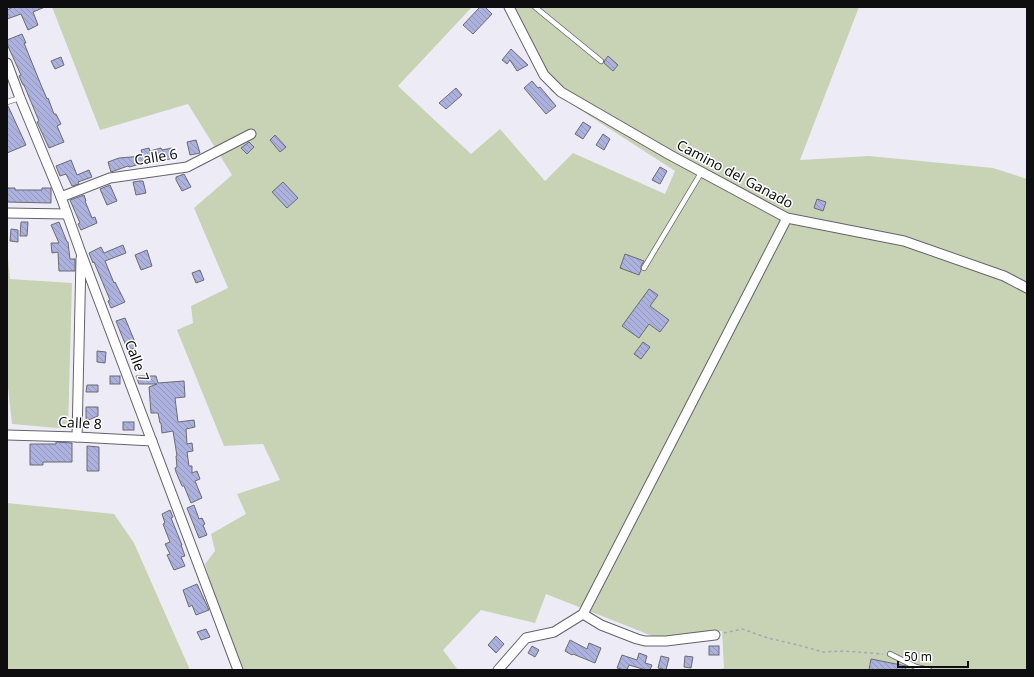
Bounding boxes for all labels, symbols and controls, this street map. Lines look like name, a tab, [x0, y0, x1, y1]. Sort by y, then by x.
street label: Camino del Ganado	[674, 135, 797, 212]
street label: Calle 6	[133, 144, 179, 169]
street label: Calle 7	[121, 337, 154, 385]
street label: Calle 8	[58, 412, 102, 433]
scale bar	[898, 643, 968, 669]
text: 50 m	[904, 648, 932, 665]

